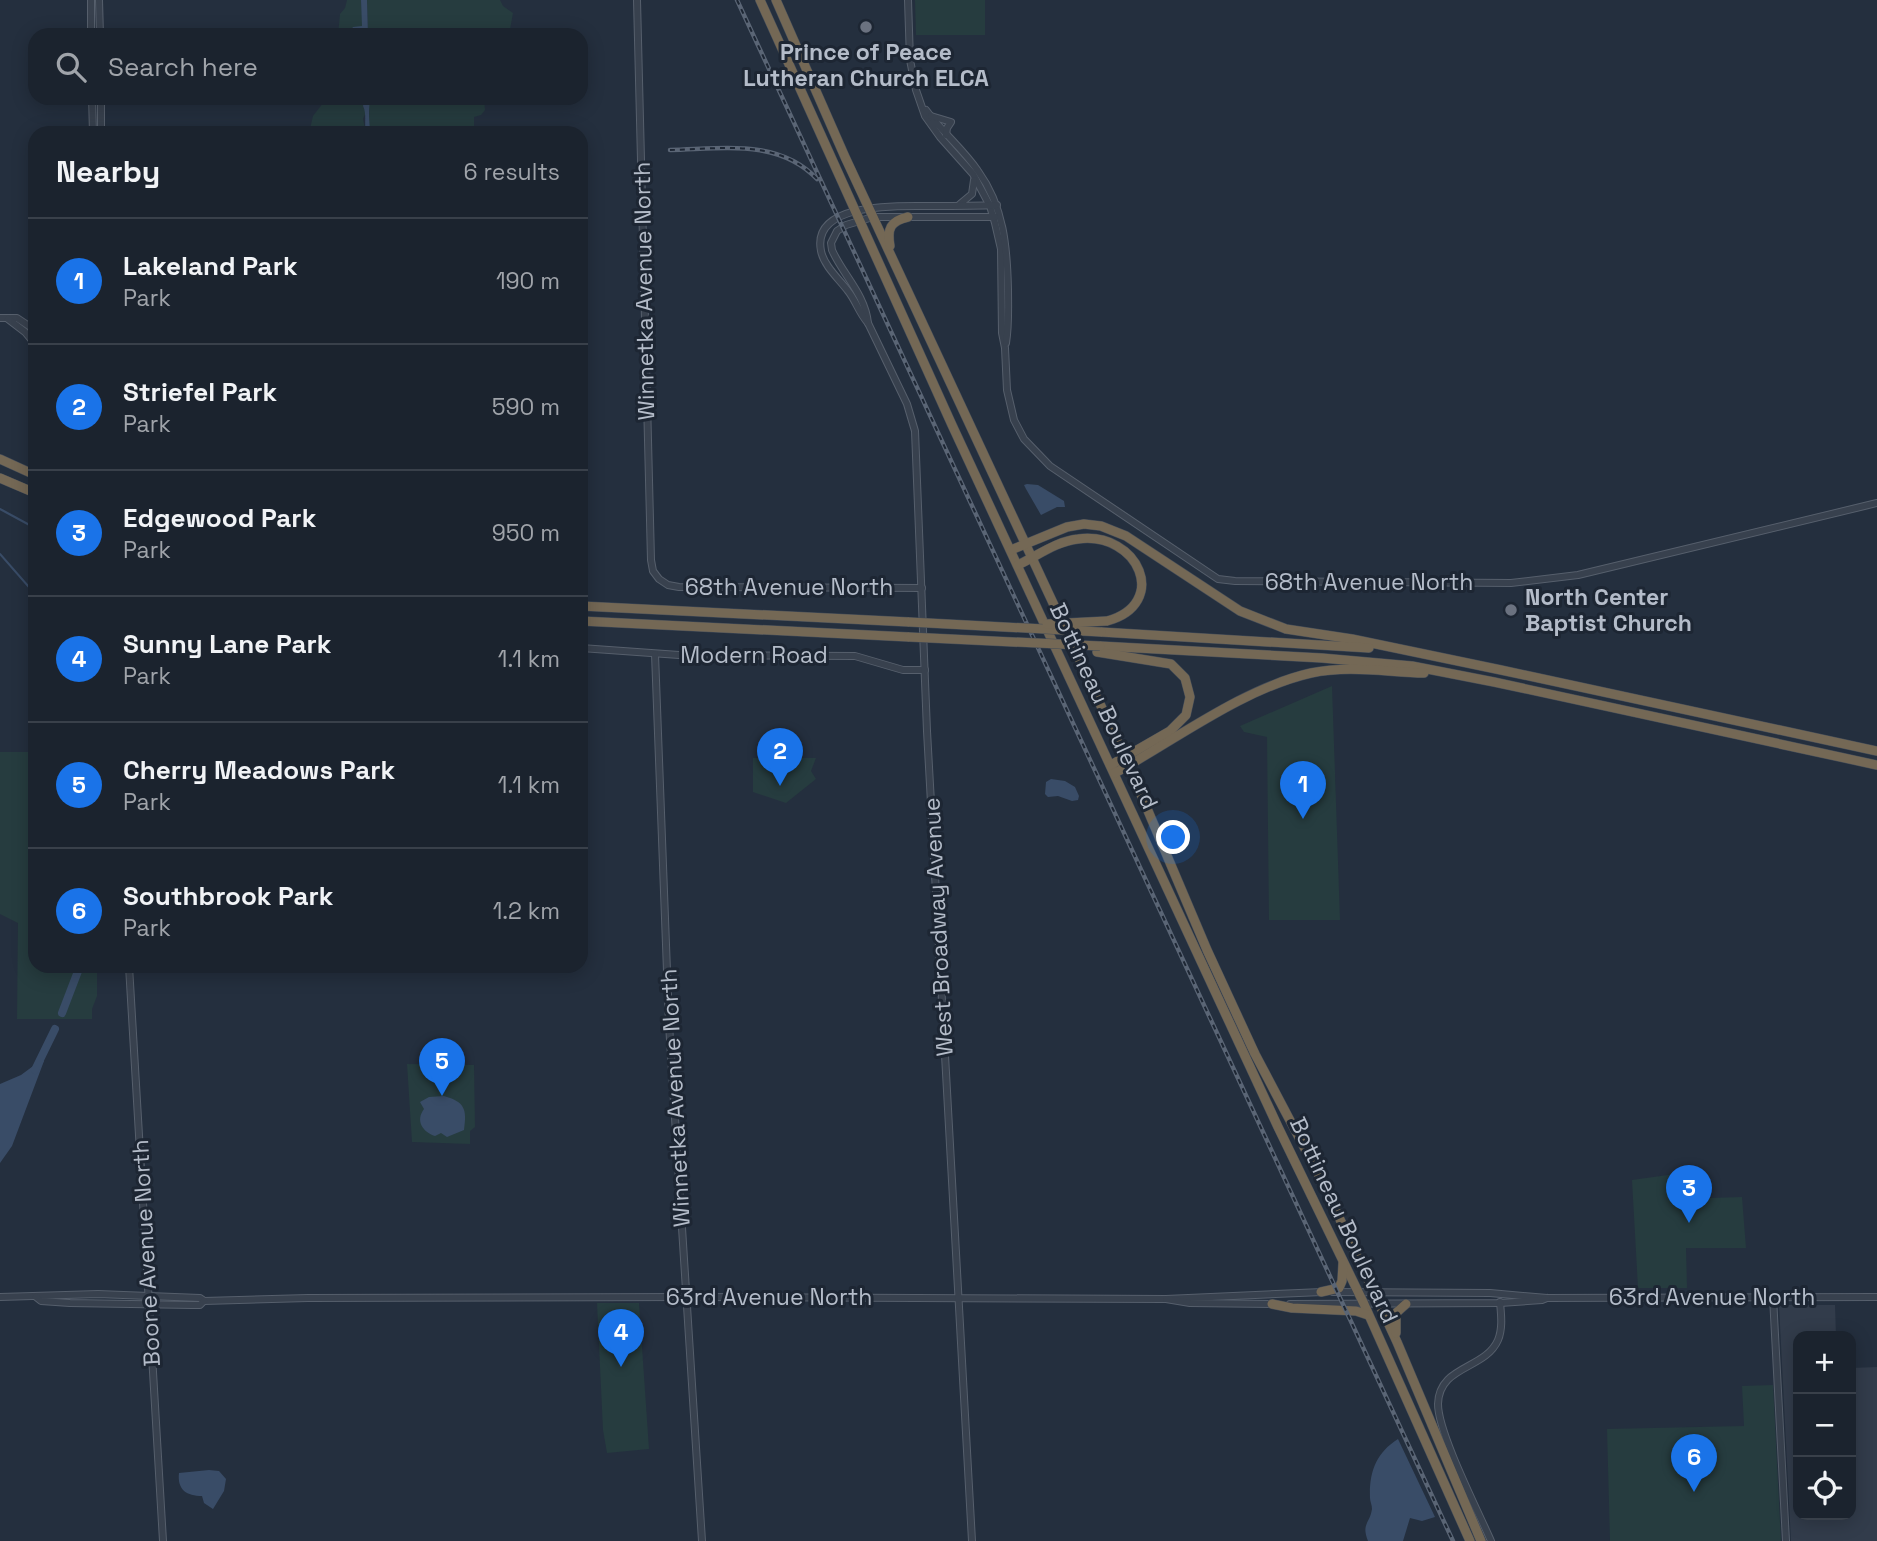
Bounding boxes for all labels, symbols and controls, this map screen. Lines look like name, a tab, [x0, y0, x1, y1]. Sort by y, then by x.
marker: Prince of Peace Lutheran Church ELCA	[858, 19, 874, 35]
search box	[28, 28, 588, 105]
place label: Prince of Peace Lutheran Church ELCA	[743, 37, 989, 93]
icon: search	[52, 48, 90, 86]
text: Search here	[108, 50, 258, 84]
text: Nearby	[56, 152, 160, 191]
text: 6 results	[464, 157, 560, 187]
street label: Winnetka Avenue North	[627, 161, 661, 421]
text: Lakeland Park	[123, 249, 298, 283]
text: 1	[74, 266, 84, 296]
text: 190 m	[496, 266, 560, 296]
text: Park	[123, 283, 171, 313]
text: Striefel Park	[123, 375, 277, 409]
text: 2	[72, 392, 86, 422]
text: 590 m	[492, 392, 560, 422]
text: Park	[123, 409, 171, 439]
text: Edgewood Park	[123, 501, 316, 535]
text: 3	[72, 518, 86, 548]
text: 950 m	[492, 518, 560, 548]
text: Park	[123, 535, 171, 565]
street label: 68th Avenue North	[1265, 567, 1473, 597]
street label: 68th Avenue North	[685, 572, 893, 602]
place label: North Center Baptist Church	[1525, 582, 1692, 638]
street label: Bottineau Boulevard	[1043, 598, 1165, 814]
marker: North Center Baptist Church	[1503, 602, 1519, 618]
text: Sunny Lane Park	[123, 627, 331, 661]
street label: Modern Road	[680, 640, 828, 670]
text: 4	[72, 644, 86, 674]
text: 1.1 km	[498, 644, 560, 674]
text: Park	[123, 661, 171, 691]
pin: 2	[757, 728, 803, 786]
text: Cherry Meadows Park	[123, 753, 395, 787]
pin: 1	[1280, 761, 1326, 819]
text: 5	[72, 770, 86, 800]
text: 1.1 km	[498, 770, 560, 800]
text: Park	[123, 787, 171, 817]
street label: West Broadway Avenue	[916, 797, 960, 1057]
your location	[1156, 820, 1190, 854]
text: Southbrook Park	[123, 879, 334, 913]
text: 6	[72, 896, 86, 926]
text: 1.2 km	[493, 896, 560, 926]
text: Park	[123, 913, 171, 943]
street label: Winnetka Avenue North	[653, 968, 697, 1228]
pin: 5	[419, 1038, 465, 1096]
street label: Bottineau Boulevard	[1283, 1112, 1405, 1328]
street label: Boone Avenue North	[125, 1139, 167, 1367]
pin: 3	[1666, 1165, 1712, 1223]
street label: 63rd Avenue North	[666, 1282, 872, 1312]
street label: 63rd Avenue North	[1609, 1282, 1815, 1312]
pin: 4	[598, 1309, 644, 1367]
map controls	[1793, 1331, 1856, 1520]
button: +	[1793, 1331, 1856, 1394]
button: −	[1793, 1394, 1856, 1457]
pin: 6	[1671, 1434, 1717, 1492]
button: locate	[1793, 1457, 1856, 1520]

